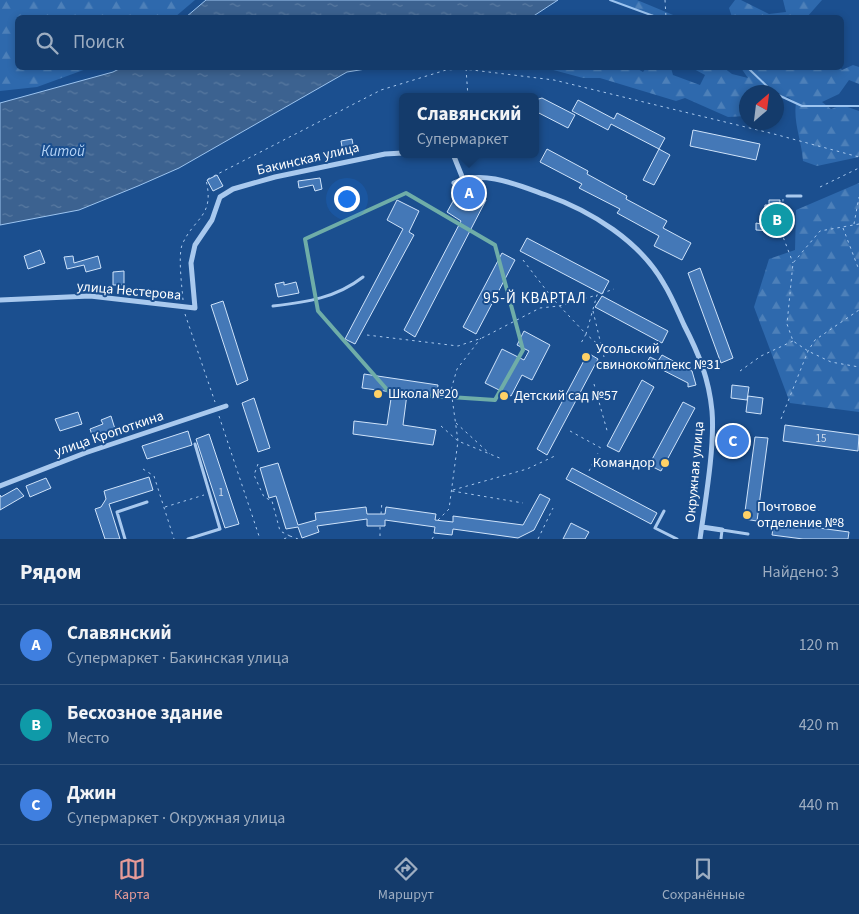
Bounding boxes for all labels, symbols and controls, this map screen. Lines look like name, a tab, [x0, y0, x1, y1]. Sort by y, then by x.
search box	[15, 15, 844, 70]
icon: search	[33, 29, 61, 57]
text: Поиск	[73, 29, 124, 56]
north arrow	[739, 85, 784, 130]
popup	[399, 93, 539, 158]
text: Славянский	[417, 101, 521, 128]
text: Супермаркет	[417, 128, 509, 150]
street label: Бакинская улица	[255, 137, 361, 181]
water label: Китой	[41, 141, 85, 162]
pin: A	[453, 174, 485, 212]
your location	[334, 186, 360, 212]
pin: B	[761, 201, 793, 239]
street label: улица Нестерова	[76, 276, 182, 306]
district label: 95-Й КВАРТАЛ	[483, 288, 587, 309]
place label: Усольский свинокомплекс №31	[596, 339, 720, 375]
marker: Усольский свинокомплекс №31	[580, 351, 592, 363]
place label: Школа №20	[388, 384, 458, 404]
place label: Детский сад №57	[514, 386, 618, 406]
marker: Школа №20	[372, 388, 384, 400]
marker: Детский сад №57	[498, 390, 510, 402]
street label: улица Кропоткина	[52, 406, 166, 462]
street label: Окружная улица	[681, 421, 709, 523]
pin: C	[717, 422, 749, 460]
house number: 15	[816, 431, 826, 446]
place label: Командор	[593, 453, 655, 473]
marker: Командор	[659, 457, 671, 469]
house number: 1	[218, 485, 224, 500]
place label: Почтовое отделение №8	[757, 497, 844, 533]
marker: Почтовое отделение №8	[741, 509, 753, 521]
text: Рядом	[20, 557, 81, 587]
text: Найдено: 3	[762, 561, 839, 583]
text: Славянский	[67, 620, 172, 647]
text: A	[31, 634, 41, 656]
text: 120 m	[799, 634, 839, 656]
text: Супермаркет · Бакинская улица	[67, 647, 289, 669]
text: Бесхозное здание	[67, 700, 223, 727]
text: B	[31, 714, 41, 736]
text: 420 m	[799, 714, 839, 736]
text: Место	[67, 727, 110, 749]
text: Джин	[67, 780, 116, 807]
text: C	[31, 794, 41, 816]
text: 440 m	[799, 794, 839, 816]
text: Супермаркет · Окружная улица	[67, 807, 285, 829]
tab: Карта	[114, 855, 150, 905]
tab: Маршрут	[378, 855, 434, 905]
tab: Сохранённые	[662, 855, 745, 905]

